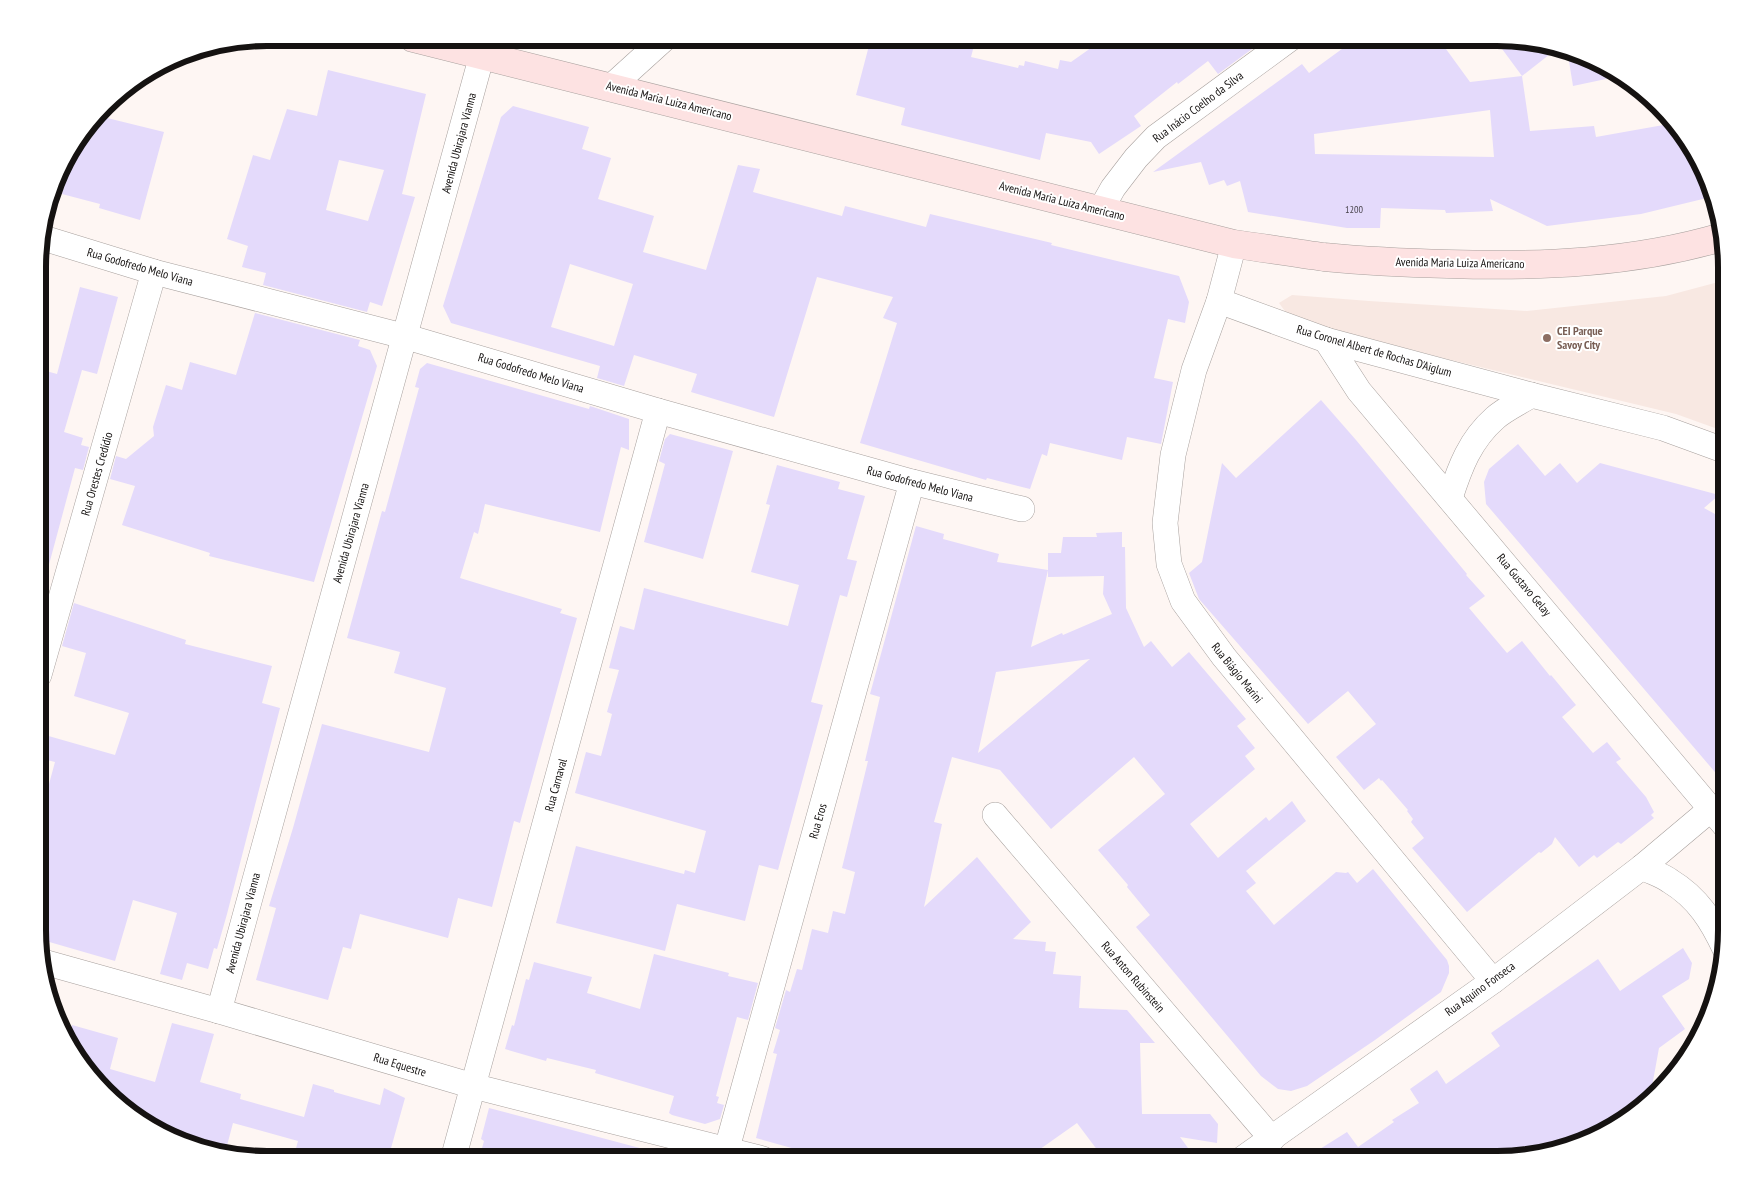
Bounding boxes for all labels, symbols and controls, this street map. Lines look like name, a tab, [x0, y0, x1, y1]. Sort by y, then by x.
street label: Rua Inácio Coelho da Silva	[1149, 68, 1246, 146]
street label: Avenida Maria Luiza Americano	[605, 78, 733, 123]
street label: Avenida Ubirajara Vianna	[438, 91, 479, 195]
street label: Avenida Maria Luiza Americano	[998, 178, 1126, 223]
house number: 1200	[1345, 203, 1364, 216]
street label: Rua Godofredo Melo Viana	[85, 244, 195, 289]
street label: Avenida Maria Luiza Americano	[1395, 254, 1525, 271]
street label: Rua Coronel Albert de Rochas D'Aiglum	[1295, 321, 1454, 380]
place label: CEI Parque Savoy City	[1557, 323, 1603, 352]
marker: CEI Parque Savoy City	[1541, 332, 1553, 344]
street label: Rua Godofredo Melo Viana	[476, 349, 586, 396]
street label: Rua Orestes Credídio	[77, 430, 116, 517]
street label: Rua Godofredo Melo Viana	[865, 462, 975, 505]
street label: Avenida Ubirajara Vianna	[329, 481, 372, 585]
street label: Rua Gustavo Gelay	[1494, 550, 1555, 619]
street label: Rua Biágio Marini	[1209, 640, 1266, 706]
street label: Rua Carnaval	[541, 757, 570, 813]
street label: Rua Eros	[805, 801, 830, 840]
street label: Avenida Ubirajara Vianna	[222, 871, 263, 975]
street label: Rua Anton Rubinstein	[1098, 938, 1168, 1015]
street label: Rua Aquino Fonseca	[1442, 958, 1518, 1019]
street label: Rua Equestre	[372, 1049, 428, 1080]

